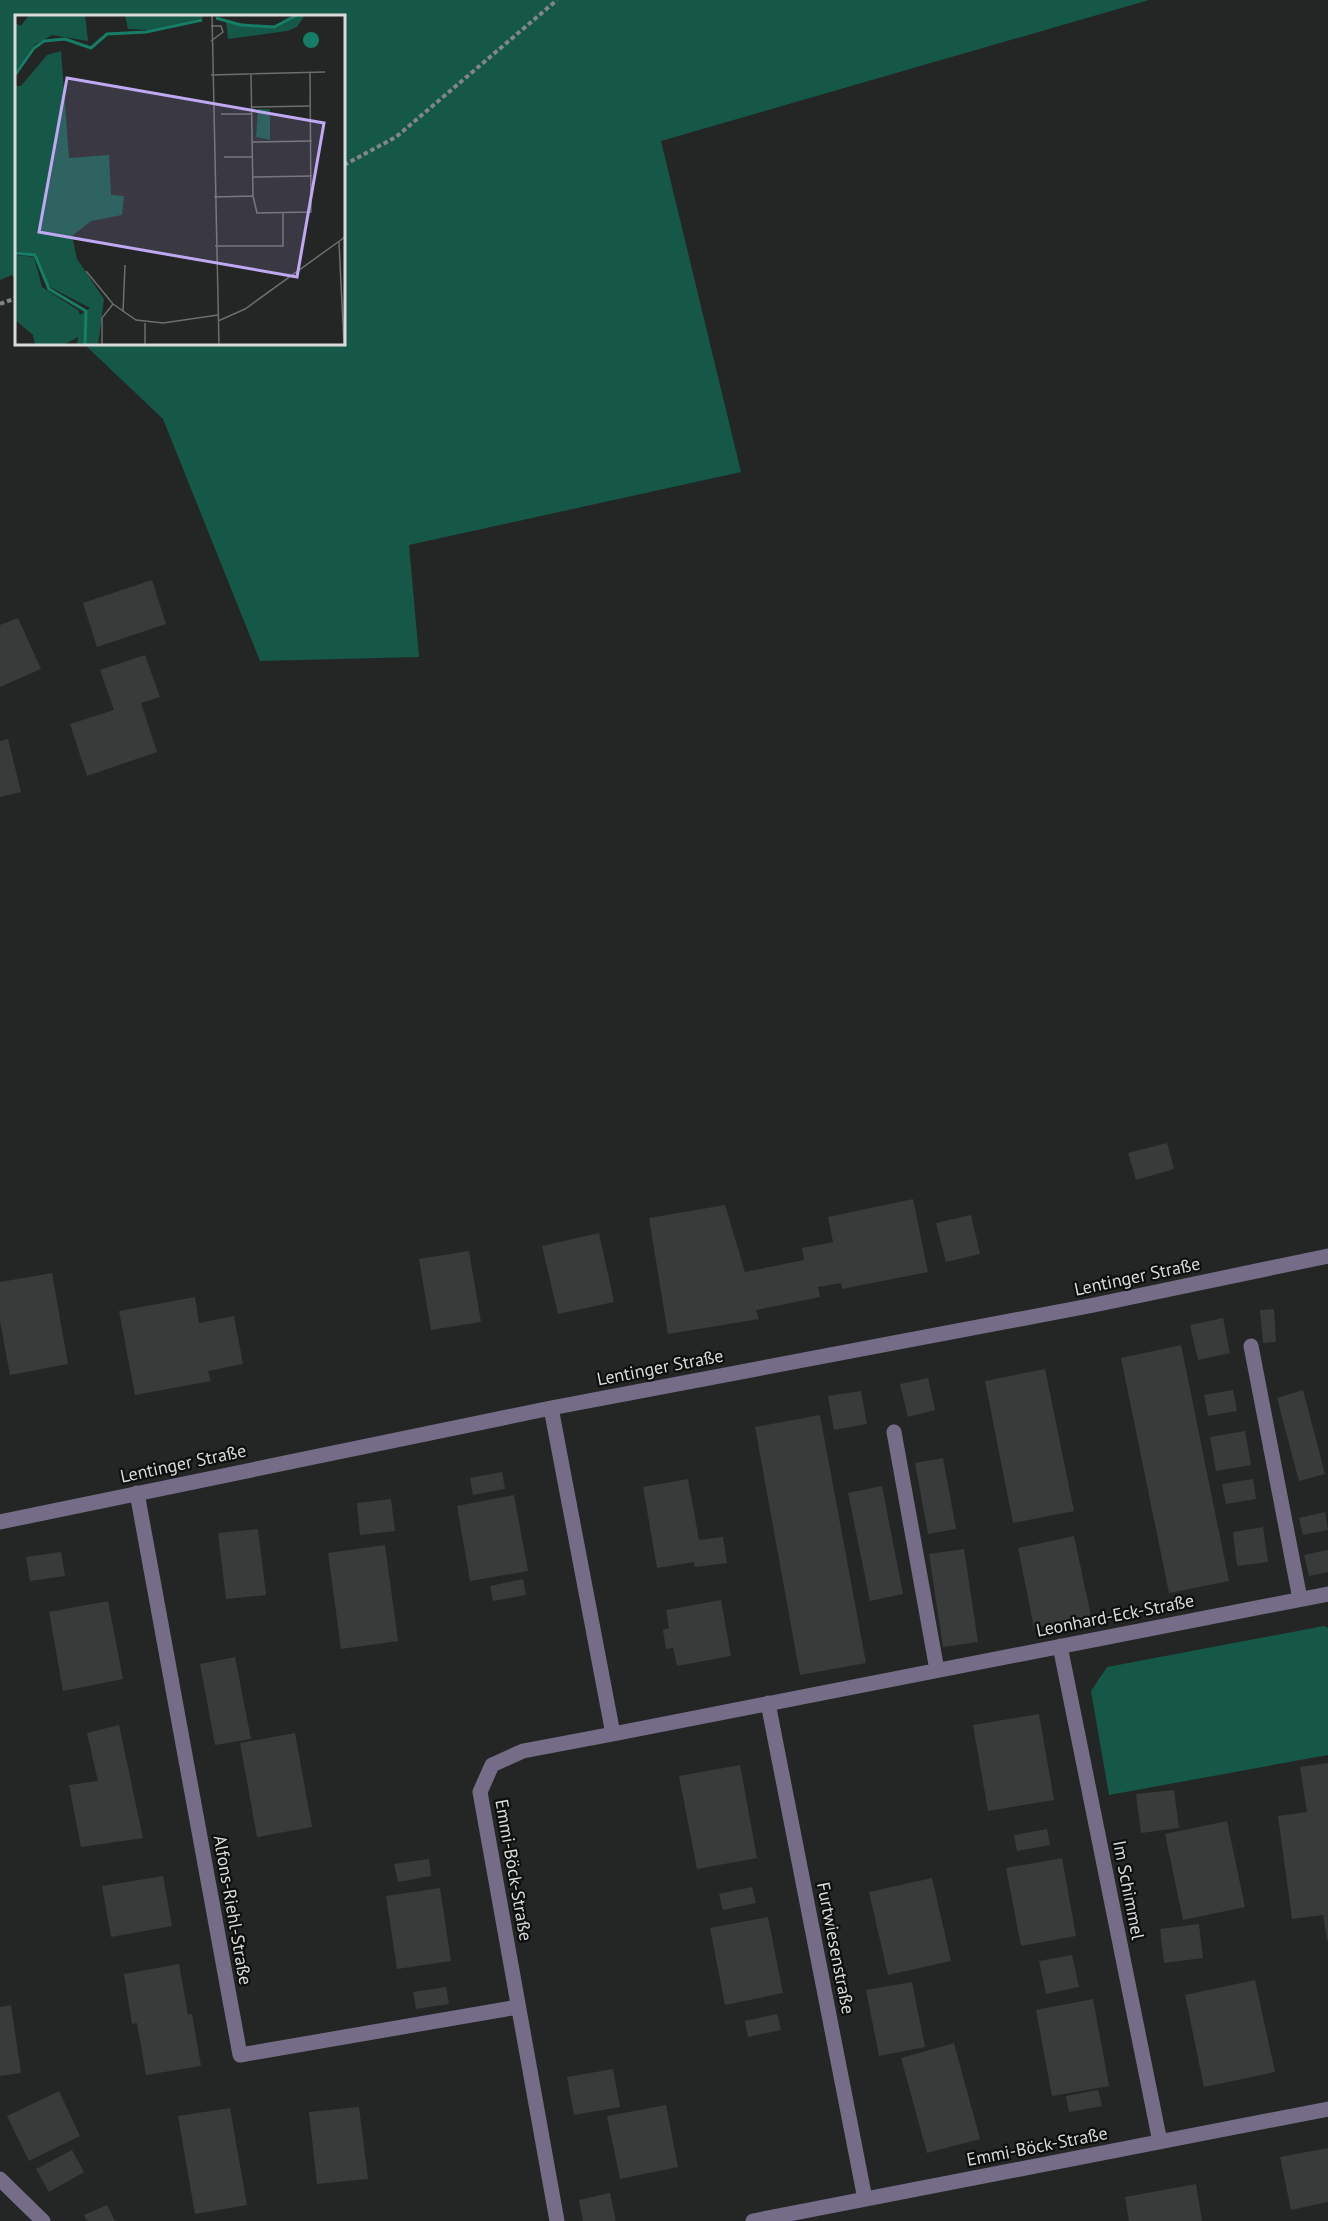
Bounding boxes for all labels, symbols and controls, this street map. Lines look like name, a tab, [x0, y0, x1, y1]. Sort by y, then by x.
inset map	[15, 15, 345, 345]
street label: Lentinger Straße	[1072, 1251, 1202, 1301]
street label: Lentinger Straße	[595, 1343, 725, 1391]
street label: Lentinger Straße	[118, 1438, 248, 1488]
street label: Leonhard-Eck-Straße	[1034, 1588, 1196, 1642]
street label: Emmi-Böck-Straße	[490, 1797, 538, 1943]
street label: Alfons-Riehl-Straße	[209, 1833, 257, 1987]
street label: Im Schimmel	[1108, 1838, 1150, 1942]
street label: Furtwiesenstraße	[812, 1880, 860, 2016]
street label: Emmi-Böck-Straße	[964, 2121, 1110, 2171]

